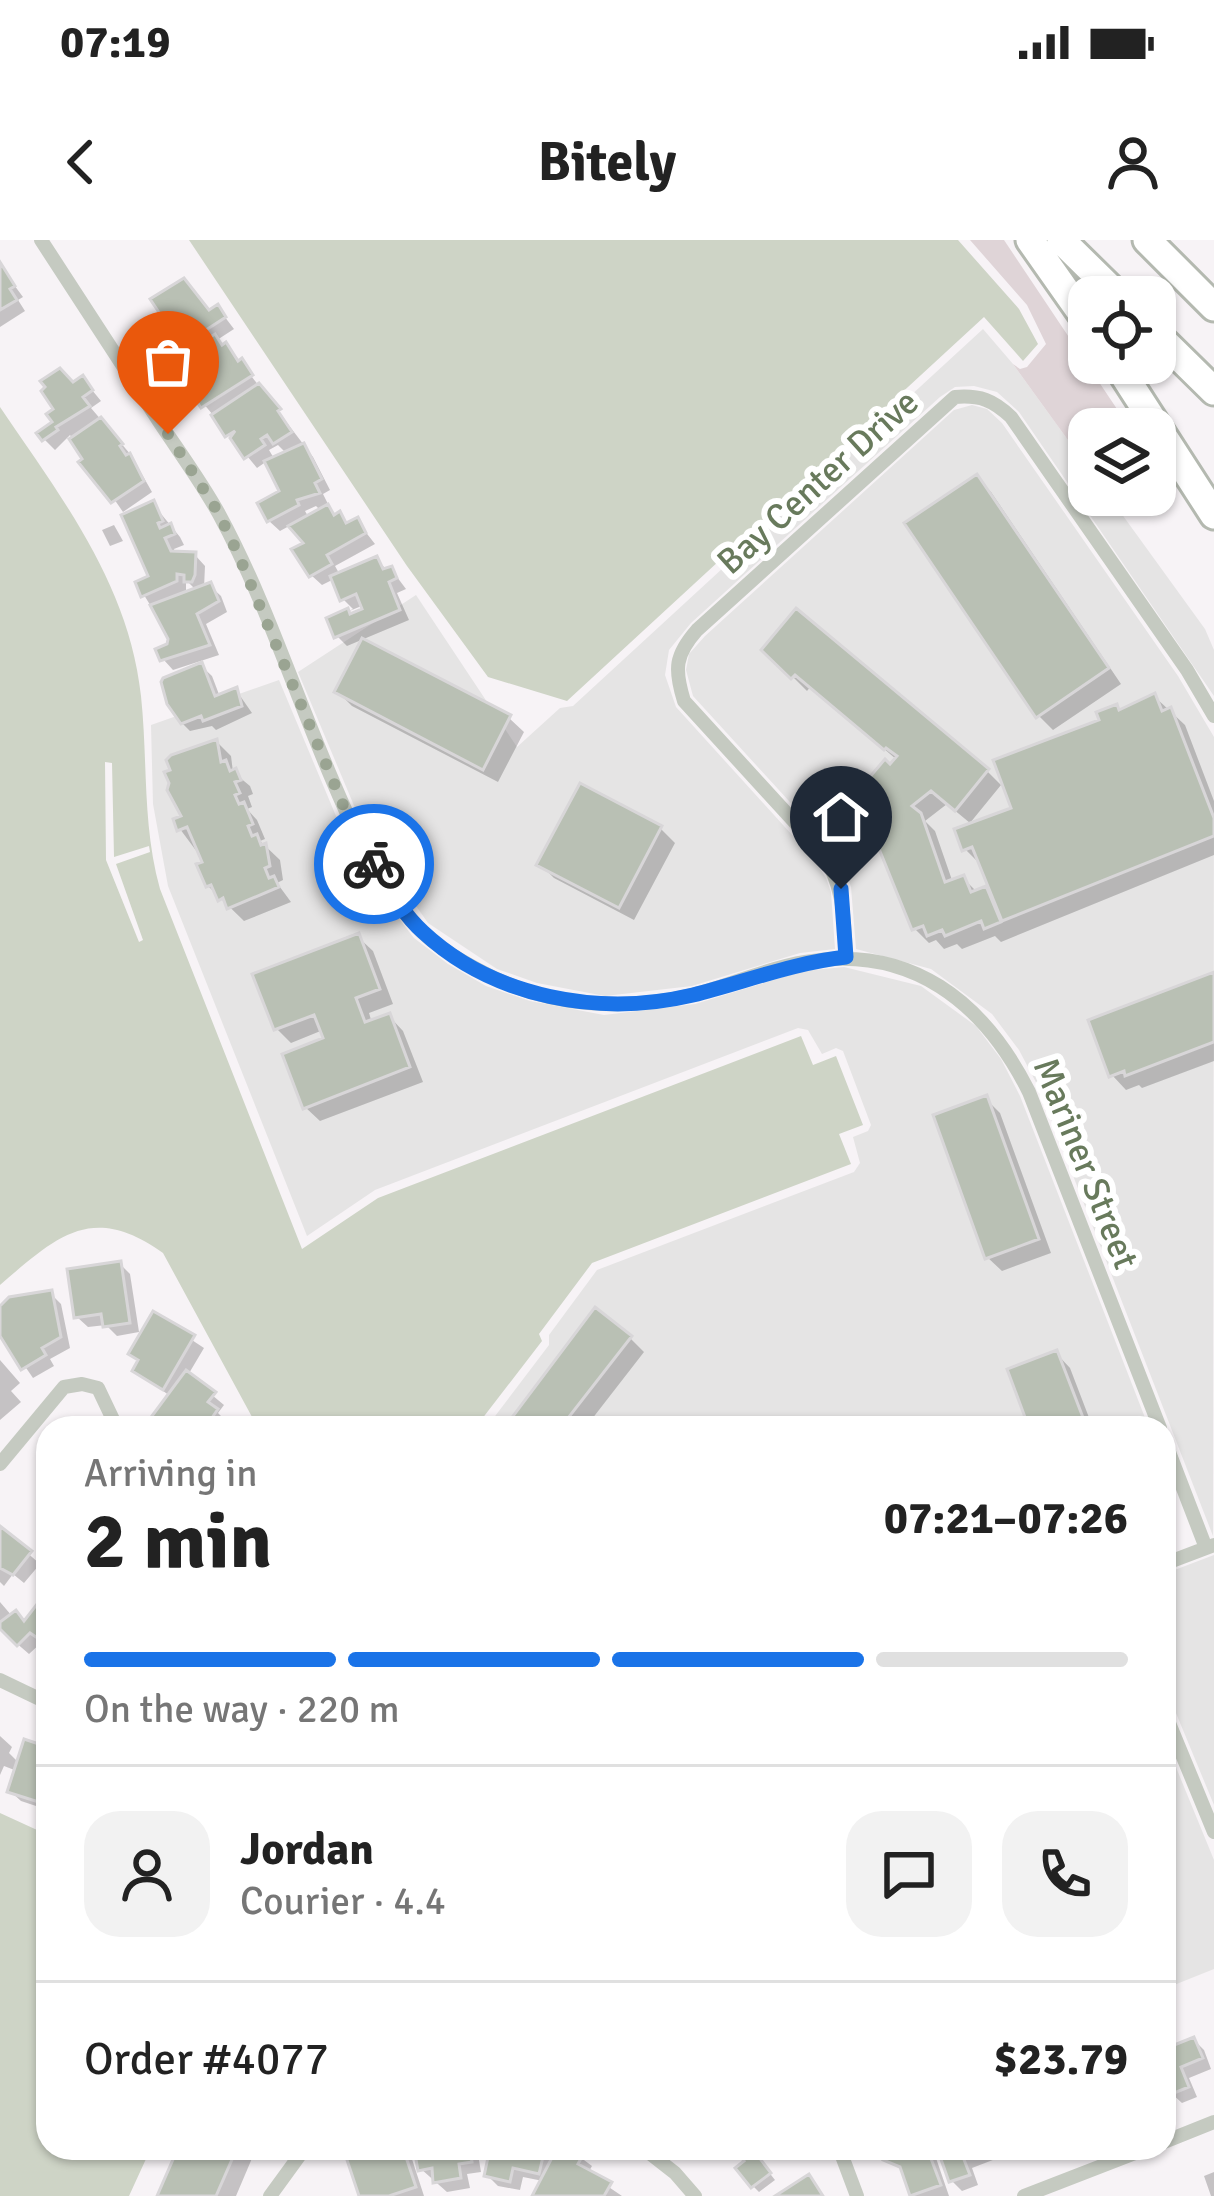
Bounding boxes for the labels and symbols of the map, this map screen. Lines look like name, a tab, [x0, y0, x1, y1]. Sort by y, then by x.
pin	[117, 311, 219, 434]
street label: Bay Center Drive	[708, 380, 928, 584]
pin	[790, 766, 892, 889]
courier	[314, 804, 434, 924]
street label: Mariner Street	[1023, 1051, 1148, 1276]

